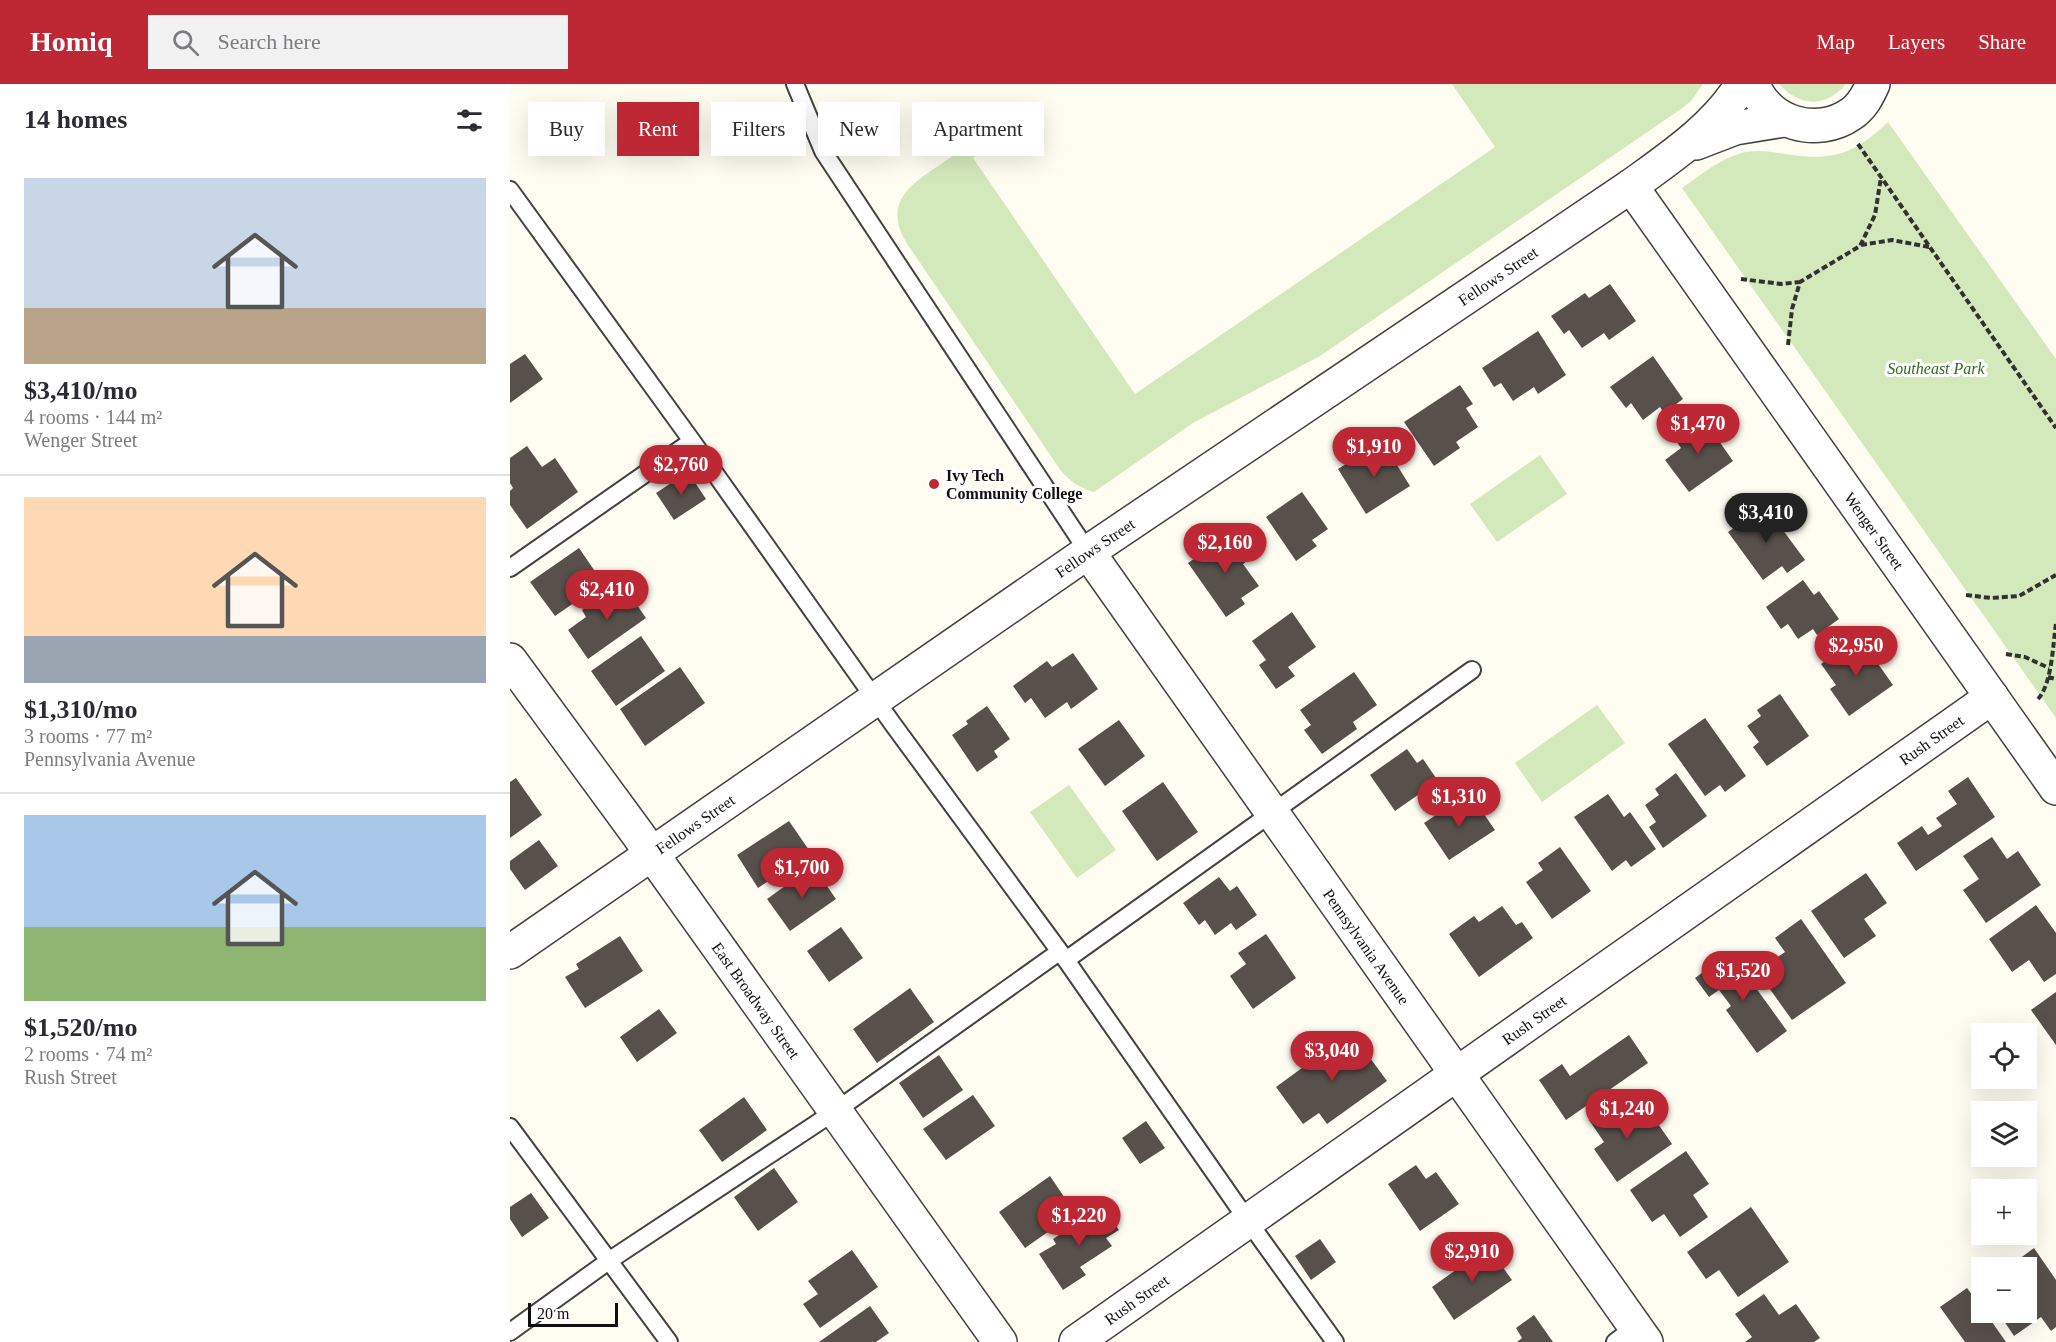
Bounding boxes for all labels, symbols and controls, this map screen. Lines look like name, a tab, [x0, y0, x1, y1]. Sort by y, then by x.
search box	[148, 15, 568, 69]
text: Homiq	[30, 26, 112, 57]
icon: search	[169, 26, 202, 59]
text: Search here	[217, 29, 321, 54]
text: Map	[1817, 30, 1855, 54]
text: Layers	[1888, 30, 1945, 54]
text: Share	[1978, 30, 2026, 54]
chip: Buy	[528, 102, 605, 156]
chip: Rent	[617, 102, 699, 156]
chip: Filters	[711, 102, 806, 156]
chip: New	[818, 102, 900, 156]
chip: Apartment	[912, 102, 1044, 156]
icon: filters	[453, 104, 486, 137]
text: 14 homes	[24, 105, 127, 134]
icon: home	[201, 217, 309, 325]
street label: Fellows Street	[1455, 243, 1541, 309]
park label: Southeast Park	[1887, 360, 1986, 377]
text: $3,410/mo	[24, 376, 137, 405]
pin: $1,470	[1649, 404, 1747, 455]
text: 4 rooms · 144 m²	[24, 406, 162, 428]
text: $1,470	[1671, 412, 1726, 434]
pin: $1,910	[1325, 427, 1423, 478]
text: Wenger Street	[24, 429, 137, 451]
text: $1,910	[1347, 435, 1402, 457]
pin: $2,760	[632, 445, 730, 496]
text: $2,760	[654, 453, 709, 475]
place label: Ivy Tech Community College	[946, 467, 1082, 503]
marker: Ivy Tech Community College	[927, 477, 941, 491]
street label: Wenger Street	[1841, 489, 1908, 573]
pin: $3,410	[1717, 493, 1815, 544]
text: $3,410	[1739, 501, 1794, 523]
street label: Fellows Street	[1052, 514, 1138, 581]
pin: $2,160	[1176, 523, 1274, 574]
text: $2,160	[1198, 531, 1253, 553]
icon: home	[201, 536, 309, 644]
pin: $2,410	[558, 570, 656, 621]
text: $2,410	[580, 578, 635, 600]
pin: $2,950	[1807, 626, 1905, 677]
text: $2,950	[1829, 634, 1884, 656]
text: $1,310/mo	[24, 695, 137, 724]
street label: Rush Street	[1896, 711, 1967, 768]
text: 3 rooms · 77 m²	[24, 725, 152, 747]
text: Pennsylvania Avenue	[24, 748, 195, 770]
pin: $1,310	[1410, 777, 1508, 828]
text: $1,310	[1432, 785, 1487, 807]
street label: Fellows Street	[652, 790, 738, 857]
pin: $1,700	[753, 848, 851, 899]
icon: home	[201, 854, 309, 962]
text: $1,700	[775, 856, 830, 878]
street label: Pennsylvania Avenue	[1320, 886, 1413, 1007]
street label: East Broadway Street	[709, 939, 804, 1062]
pin: $1,520	[1694, 951, 1792, 1002]
text: $1,520	[1716, 959, 1771, 981]
street label: Rush Street	[1499, 991, 1570, 1048]
text: $1,520/mo	[24, 1013, 137, 1042]
map controls	[1971, 1023, 2037, 1323]
button: locate	[1971, 1023, 2037, 1089]
pin: $3,040	[1283, 1031, 1381, 1082]
text: $3,040	[1305, 1039, 1360, 1061]
text: 2 rooms · 74 m²	[24, 1043, 152, 1065]
text: Rush Street	[24, 1066, 117, 1088]
pin: $1,240	[1578, 1089, 1676, 1140]
text: $1,240	[1600, 1097, 1655, 1119]
button: layers	[1971, 1101, 2037, 1167]
button: +	[1971, 1179, 2037, 1245]
pin: $1,220	[1030, 1196, 1128, 1247]
text: $1,220	[1052, 1204, 1107, 1226]
pin: $2,910	[1423, 1232, 1521, 1283]
text: $2,910	[1445, 1240, 1500, 1262]
button: −	[1971, 1257, 2037, 1323]
street label: Rush Street	[1101, 1271, 1172, 1328]
scale bar	[528, 1300, 618, 1328]
text: 20 m	[537, 1305, 569, 1322]

